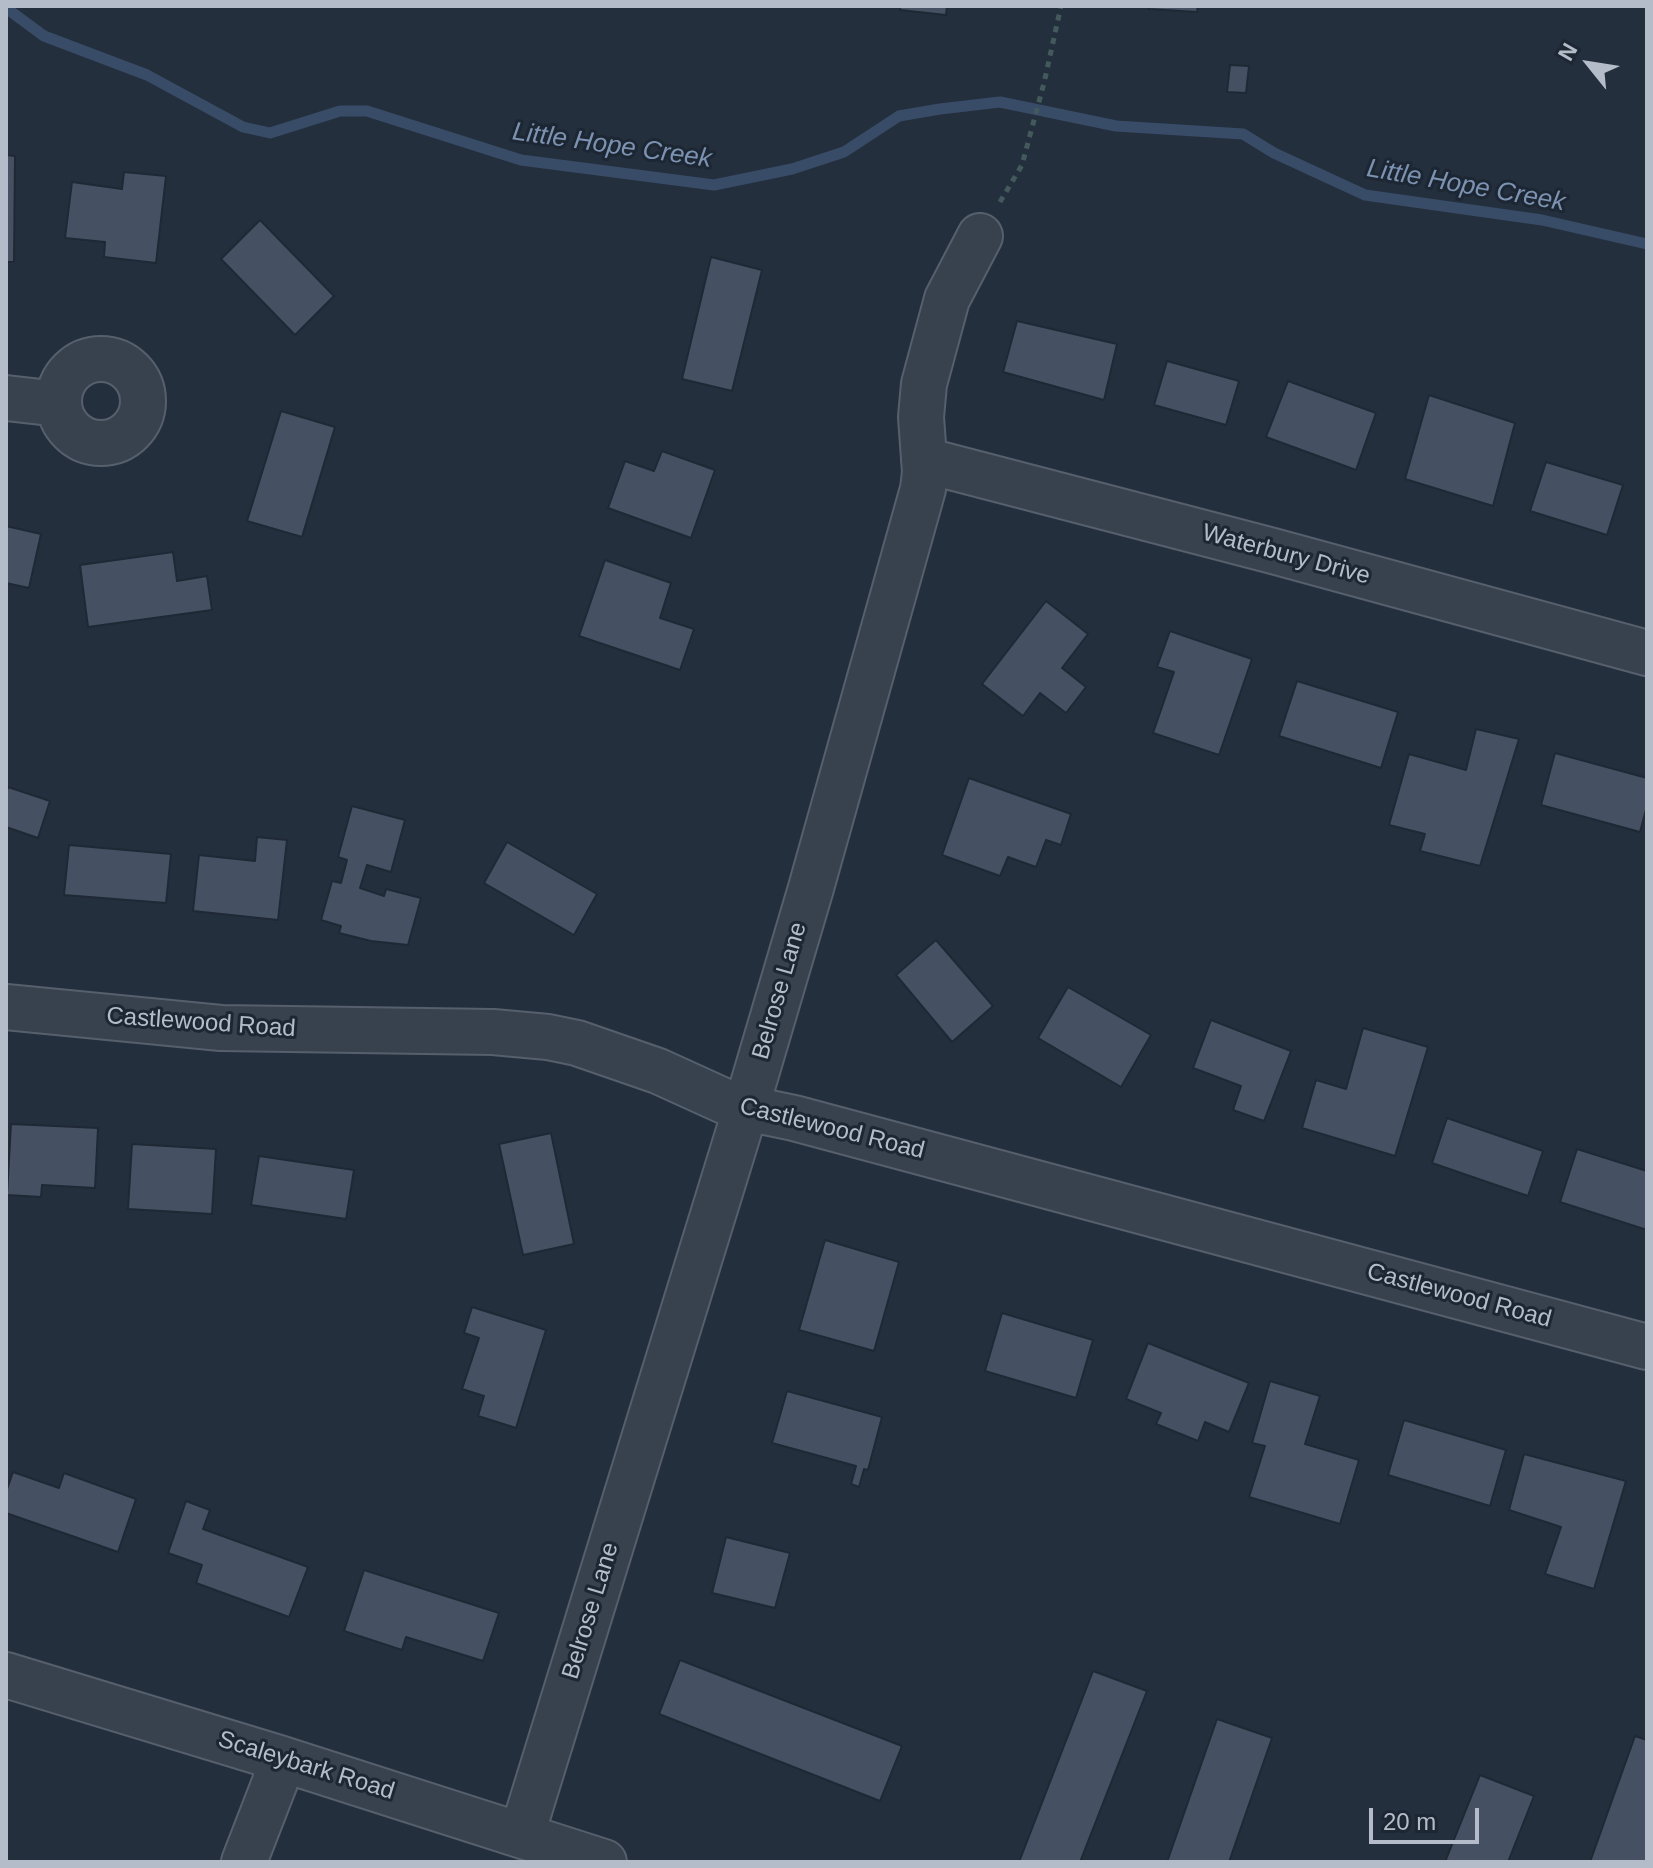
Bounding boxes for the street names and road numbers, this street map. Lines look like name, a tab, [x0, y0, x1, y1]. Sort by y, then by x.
street label: Waterbury Drive	[1199, 519, 1373, 591]
street label: Belrose Lane	[747, 919, 813, 1063]
street label: Castlewood Road	[106, 1002, 296, 1044]
street label: Castlewood Road	[737, 1092, 927, 1166]
street label: Castlewood Road	[1364, 1258, 1554, 1334]
street label: Belrose Lane	[557, 1539, 625, 1683]
street label: Scaleybark Road	[214, 1726, 398, 1806]

